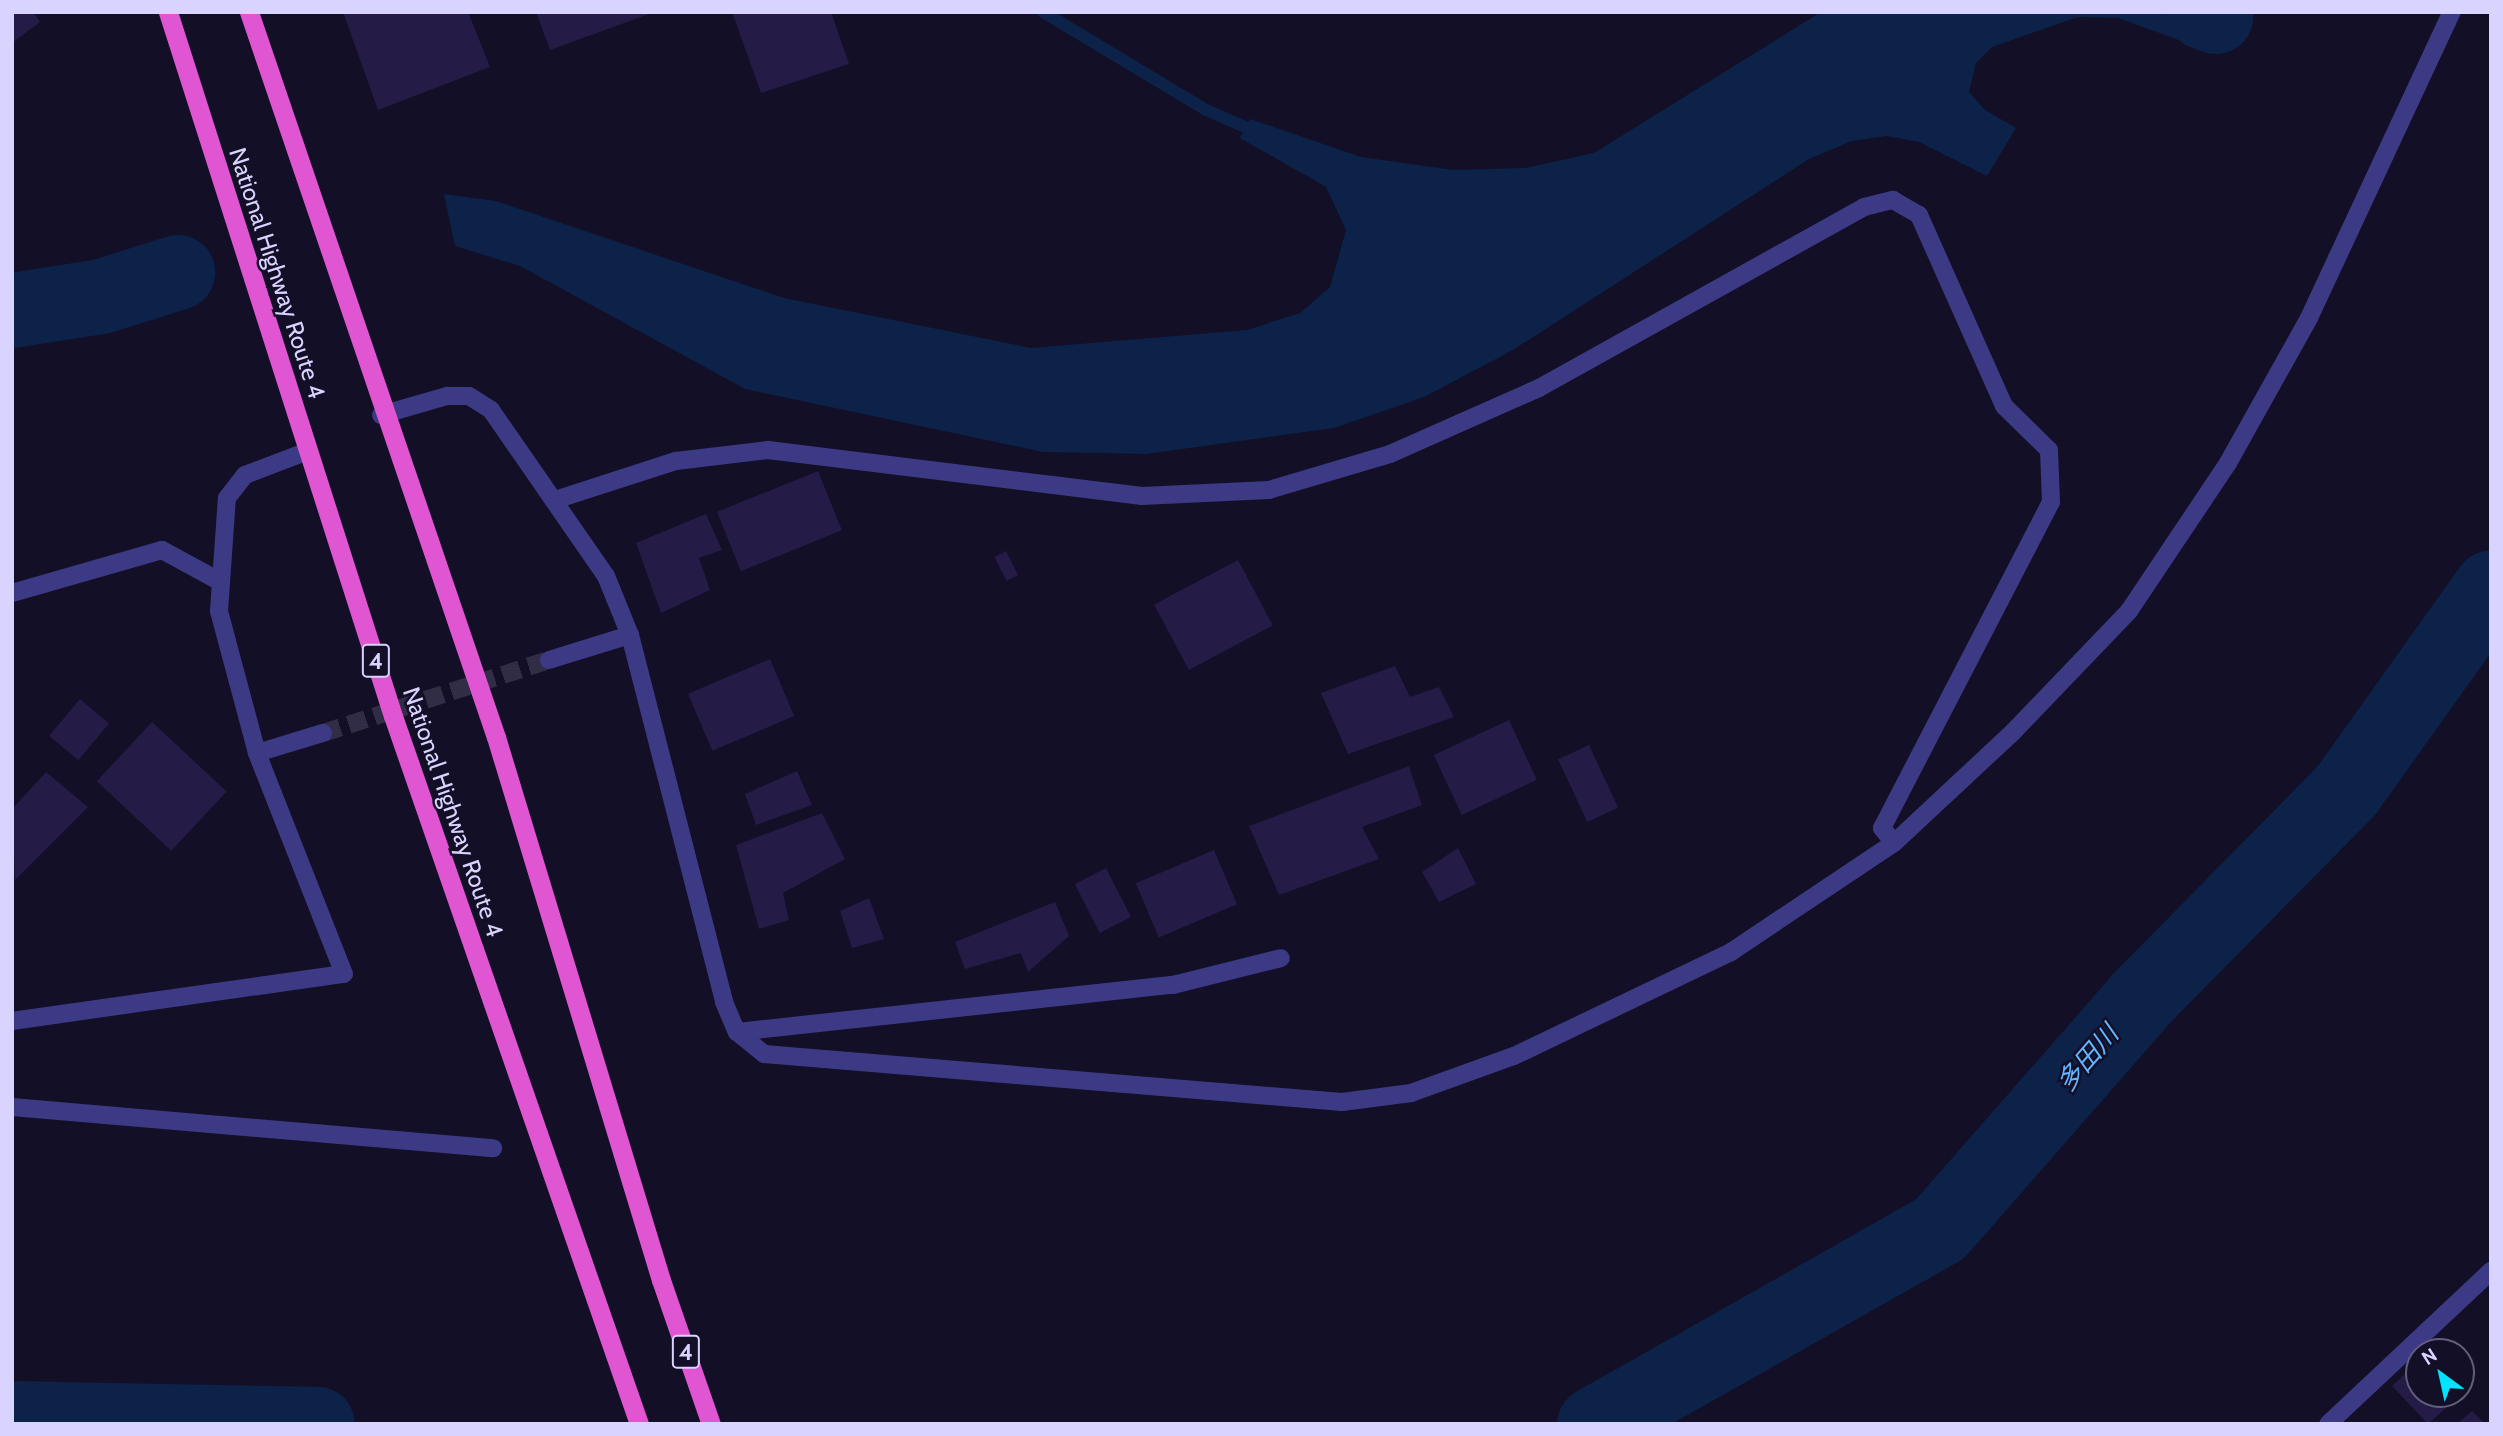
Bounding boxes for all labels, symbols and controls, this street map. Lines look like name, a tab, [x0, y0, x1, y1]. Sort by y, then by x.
street label: National Highway Route 4	[223, 144, 331, 402]
road number: 4	[360, 642, 392, 680]
street label: National Highway Route 4	[397, 683, 509, 941]
water label: 多田川	[2051, 1019, 2125, 1099]
road number: 4	[670, 1332, 702, 1372]
north arrow	[2405, 1338, 2475, 1408]
text: N	[2417, 1343, 2441, 1370]

